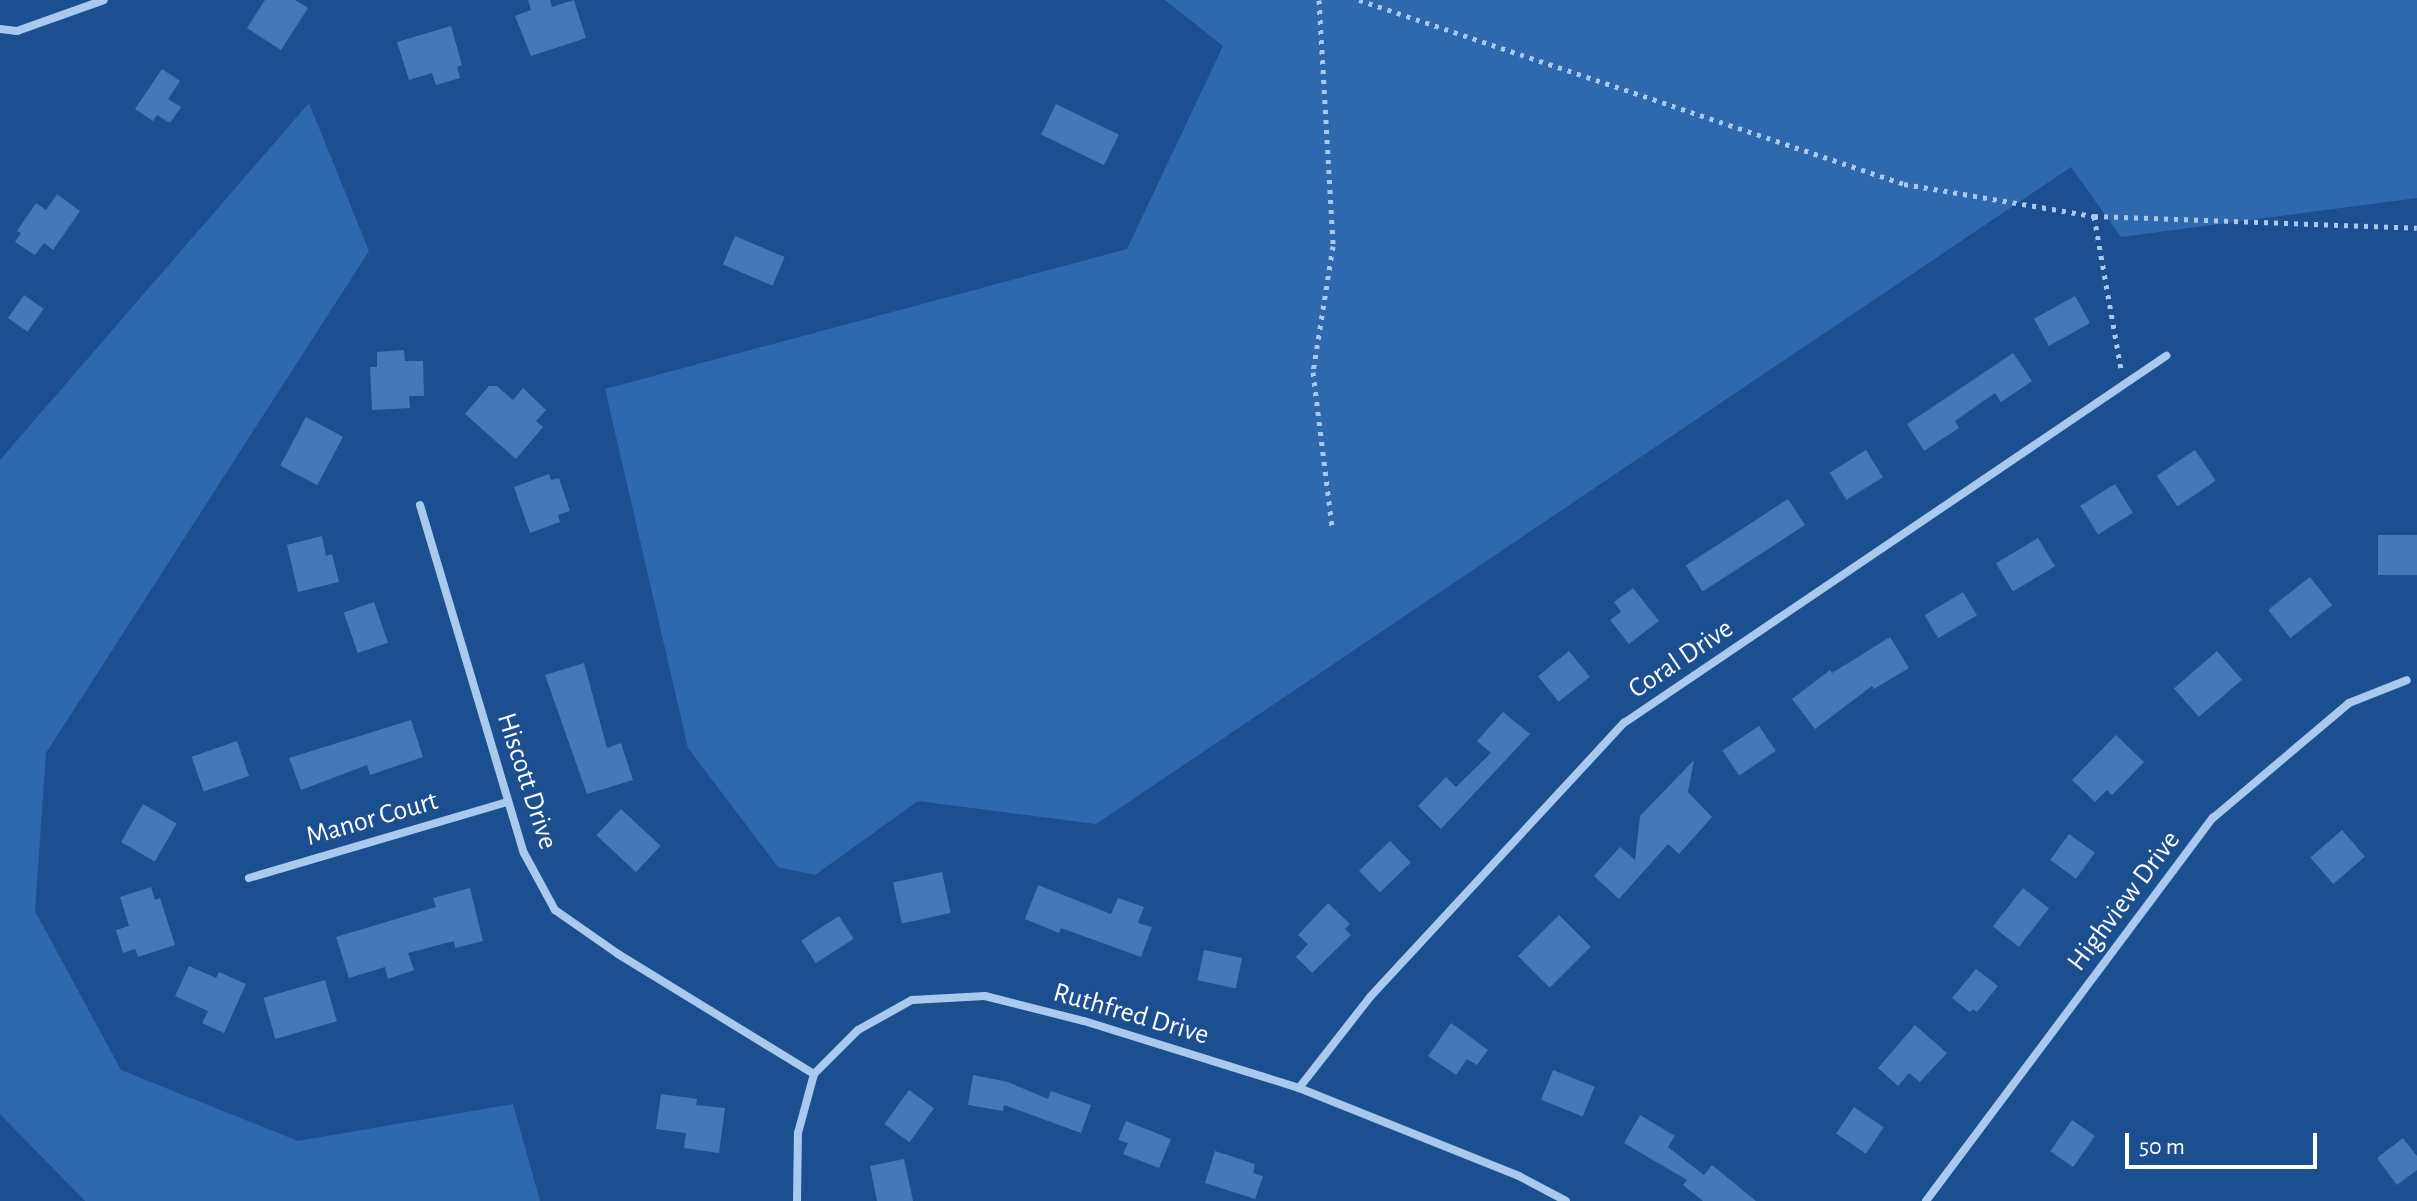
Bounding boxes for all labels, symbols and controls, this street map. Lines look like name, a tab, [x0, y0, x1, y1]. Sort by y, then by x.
street label: Coral Drive	[1622, 612, 1740, 706]
street label: Hiscott Drive	[489, 709, 565, 853]
street label: Manor Court	[302, 784, 442, 854]
street label: Highview Drive	[2060, 824, 2188, 978]
street label: Ruthfred Drive	[1049, 976, 1213, 1052]
scale bar	[2129, 1117, 2321, 1167]
text: 50 m	[2139, 1135, 2185, 1159]

